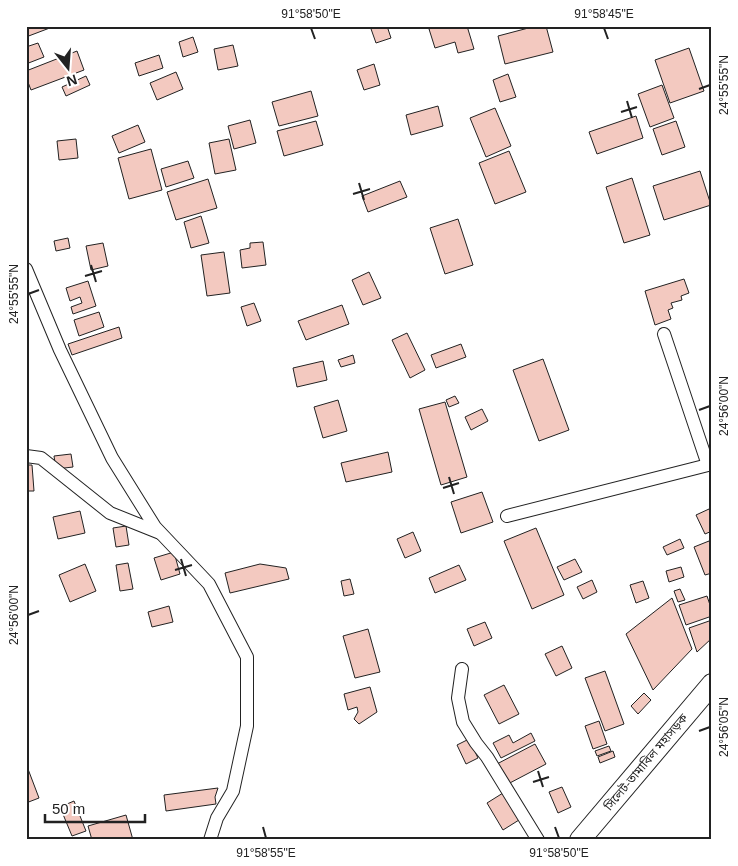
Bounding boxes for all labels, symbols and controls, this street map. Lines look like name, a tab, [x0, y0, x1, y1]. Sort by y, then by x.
text: 91°58'50"E	[281, 7, 341, 21]
text: 91°58'45"E	[574, 7, 634, 21]
north arrow	[42, 42, 92, 92]
text: 24°55'55"N	[717, 55, 731, 115]
text: N	[65, 71, 79, 90]
text: 24°55'55"N	[7, 264, 21, 324]
text: 24°56'00"N	[717, 376, 731, 436]
text: 24°56'00"N	[7, 585, 21, 645]
text: 24°56'05"N	[717, 697, 731, 757]
street label: সিলেট-তামাবিল মহাসড়ক	[600, 710, 691, 814]
scale bar	[45, 791, 145, 823]
text: 50 m	[52, 800, 85, 817]
text: 91°58'55"E	[236, 846, 296, 860]
text: 91°58'50"E	[529, 846, 589, 860]

